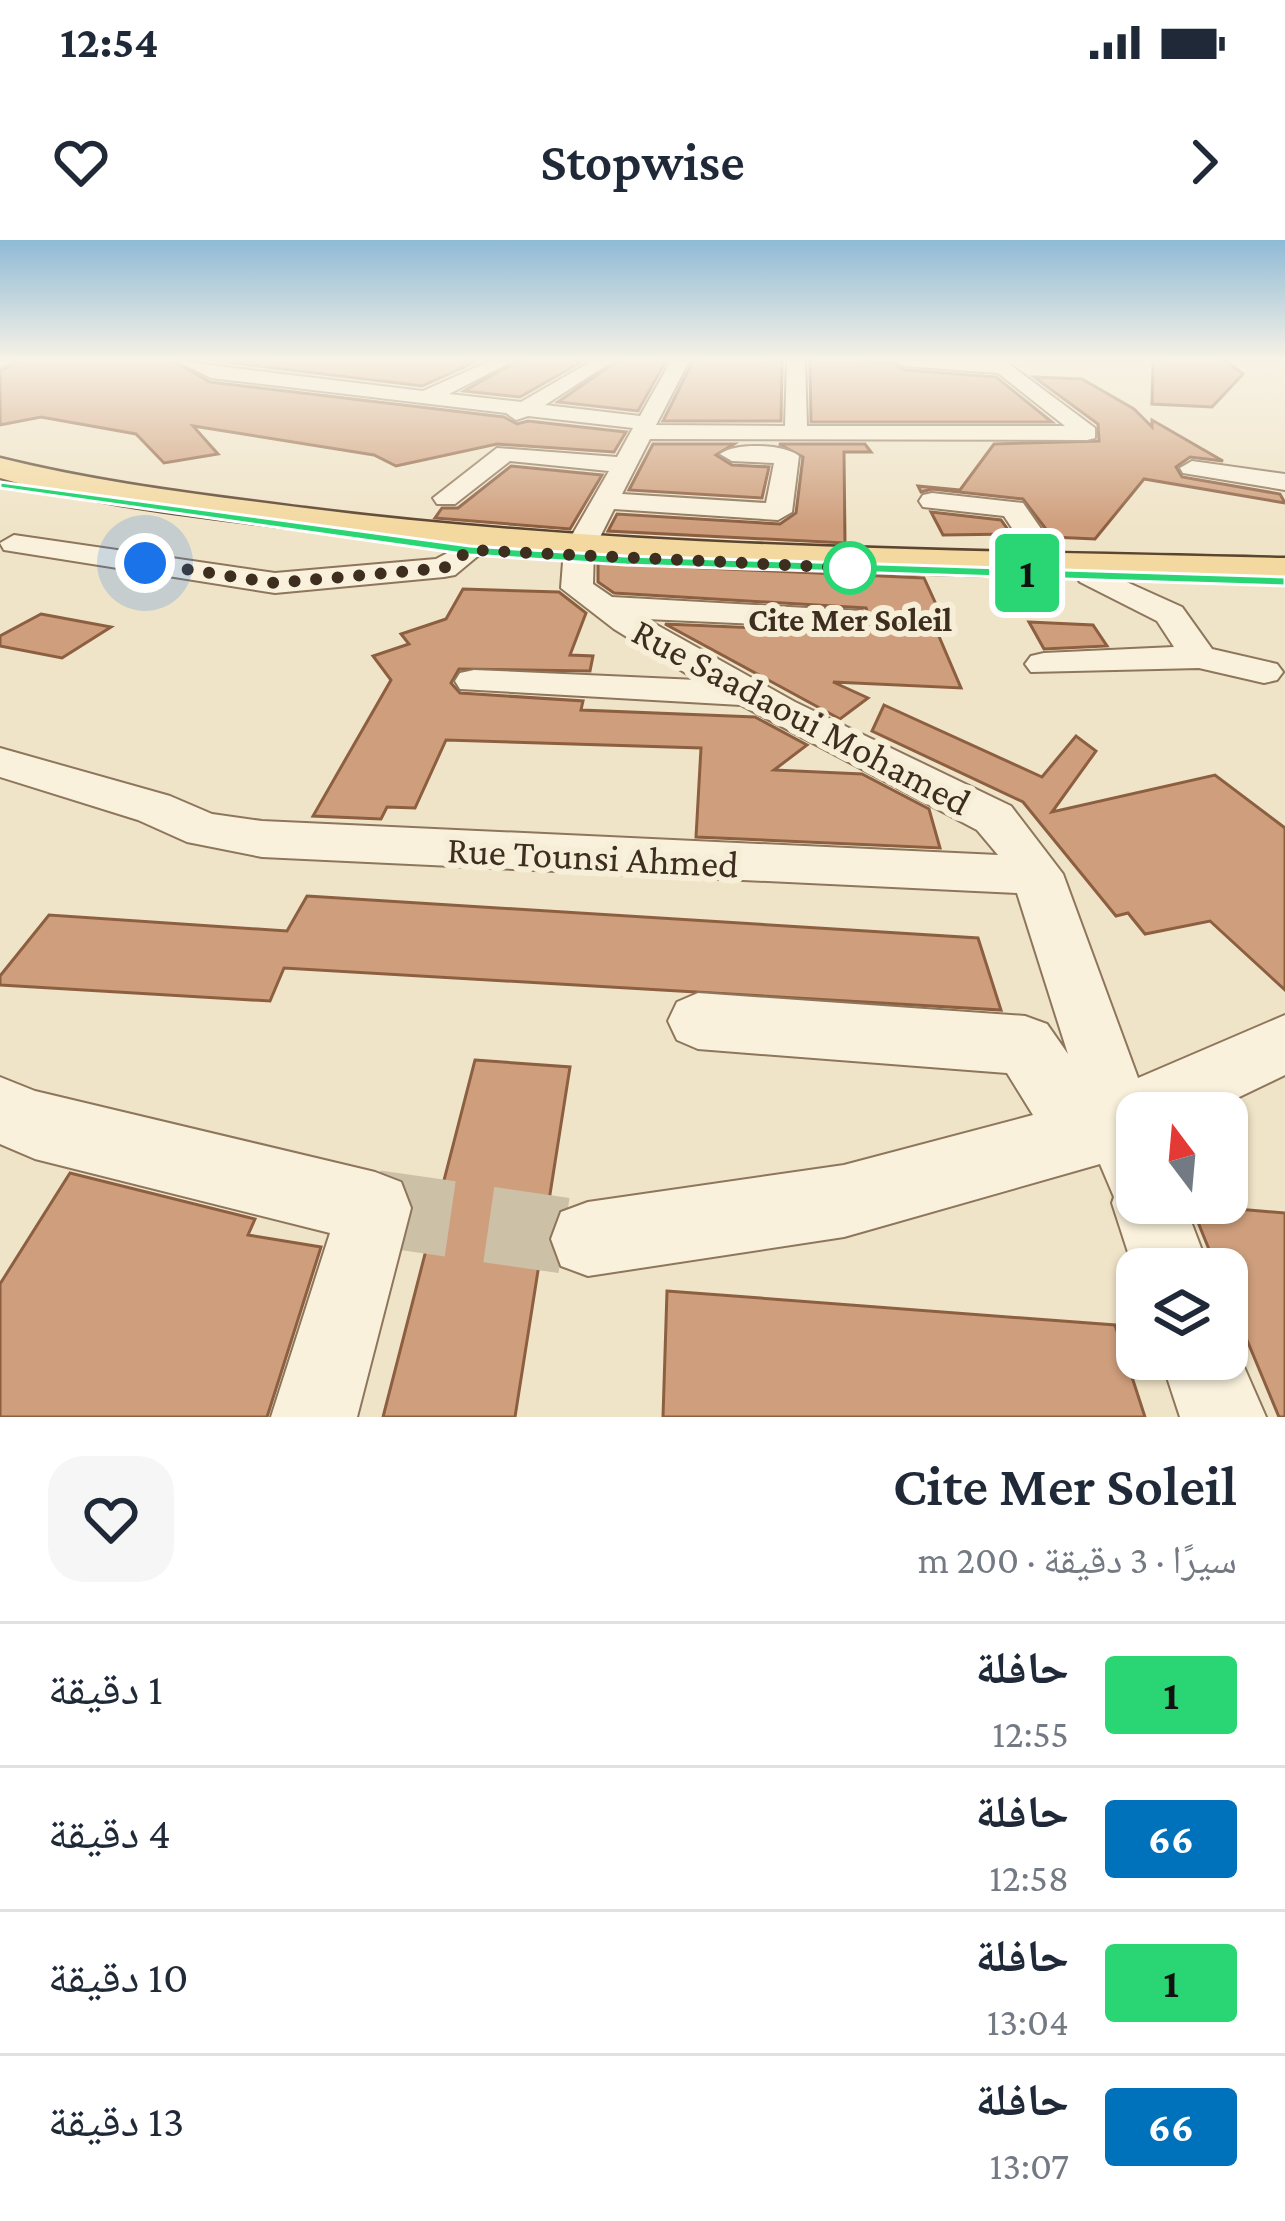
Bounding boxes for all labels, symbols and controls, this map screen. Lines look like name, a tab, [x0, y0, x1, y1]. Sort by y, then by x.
text: 12:54	[60, 17, 159, 67]
icon: heart	[48, 129, 114, 195]
icon: forward	[1171, 129, 1237, 195]
text: Stopwise	[540, 132, 745, 192]
your location	[115, 533, 175, 593]
line badge: 1	[988, 534, 1066, 612]
marker: Cite Mer Soleil	[825, 543, 875, 593]
text: 1	[1019, 549, 1035, 596]
place label: Cite Mer Soleil	[748, 601, 953, 638]
street label: Rue Saadaoui Mohamed	[625, 609, 978, 824]
street label: Rue Tounsi Ahmed	[446, 827, 740, 886]
north arrow	[1116, 1092, 1248, 1224]
map controls	[1116, 1092, 1248, 1380]
button: layers	[1116, 1248, 1248, 1380]
text: Cite Mer Soleil	[893, 1454, 1237, 1517]
button: heart	[48, 1456, 174, 1582]
text: سيرًا · 3 دقيقة · 200 m	[918, 1538, 1237, 1581]
text: حافلة	[976, 1643, 1069, 1693]
text: 1 دقيقة	[48, 1664, 163, 1714]
text: 1	[1163, 1671, 1179, 1718]
text: 12:55	[992, 1712, 1069, 1755]
text: حافلة	[976, 1787, 1069, 1837]
text: 4 دقيقة	[48, 1808, 171, 1858]
text: 66	[1148, 1815, 1194, 1862]
text: 12:58	[989, 1856, 1069, 1899]
text: حافلة	[976, 1931, 1069, 1981]
text: 10 دقيقة	[48, 1952, 188, 2002]
text: 1	[1163, 1959, 1179, 2006]
text: 13:04	[987, 2000, 1069, 2043]
text: حافلة	[976, 2075, 1069, 2125]
text: 13 دقيقة	[48, 2096, 184, 2146]
text: 66	[1148, 2103, 1194, 2150]
text: 13:07	[990, 2144, 1069, 2187]

